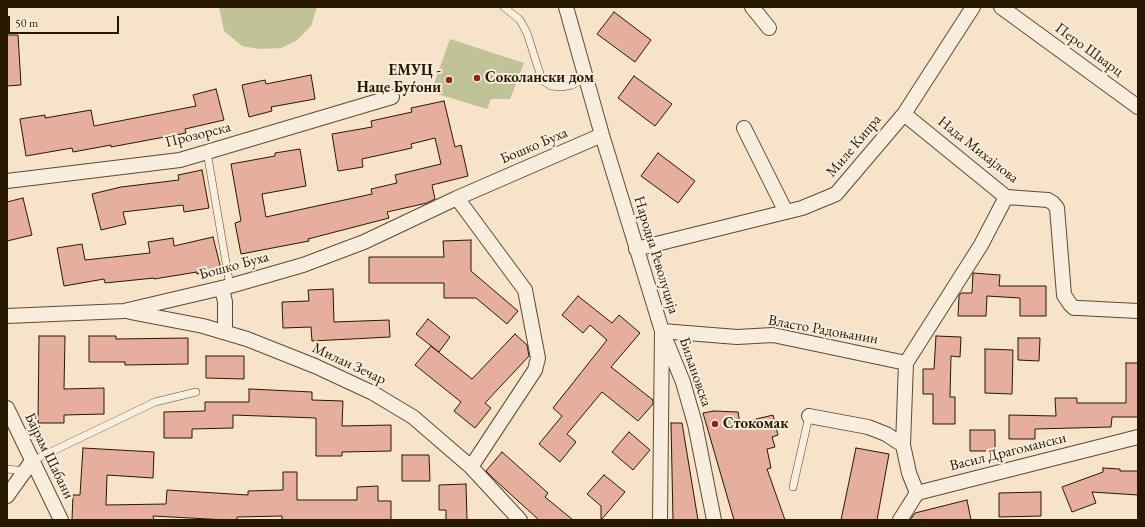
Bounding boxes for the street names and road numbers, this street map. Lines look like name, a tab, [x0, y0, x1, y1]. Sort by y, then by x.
street label: Перо Шварц	[1051, 19, 1127, 81]
street label: Миле Кипра	[823, 111, 885, 181]
street label: Нада Михајлова	[934, 113, 1022, 187]
street label: Прозорска	[163, 118, 233, 152]
street label: Бошко Буха	[498, 124, 570, 168]
street label: Народна Револуција	[630, 194, 682, 316]
street label: Бошко Буха	[197, 248, 271, 284]
street label: Власто Радоњанин	[767, 311, 879, 349]
street label: Биљановска	[675, 335, 715, 409]
street label: Милан Зечар	[309, 339, 389, 389]
street label: Бајрам Шабани	[20, 410, 78, 502]
street label: Васил Драгомански	[948, 429, 1068, 475]

